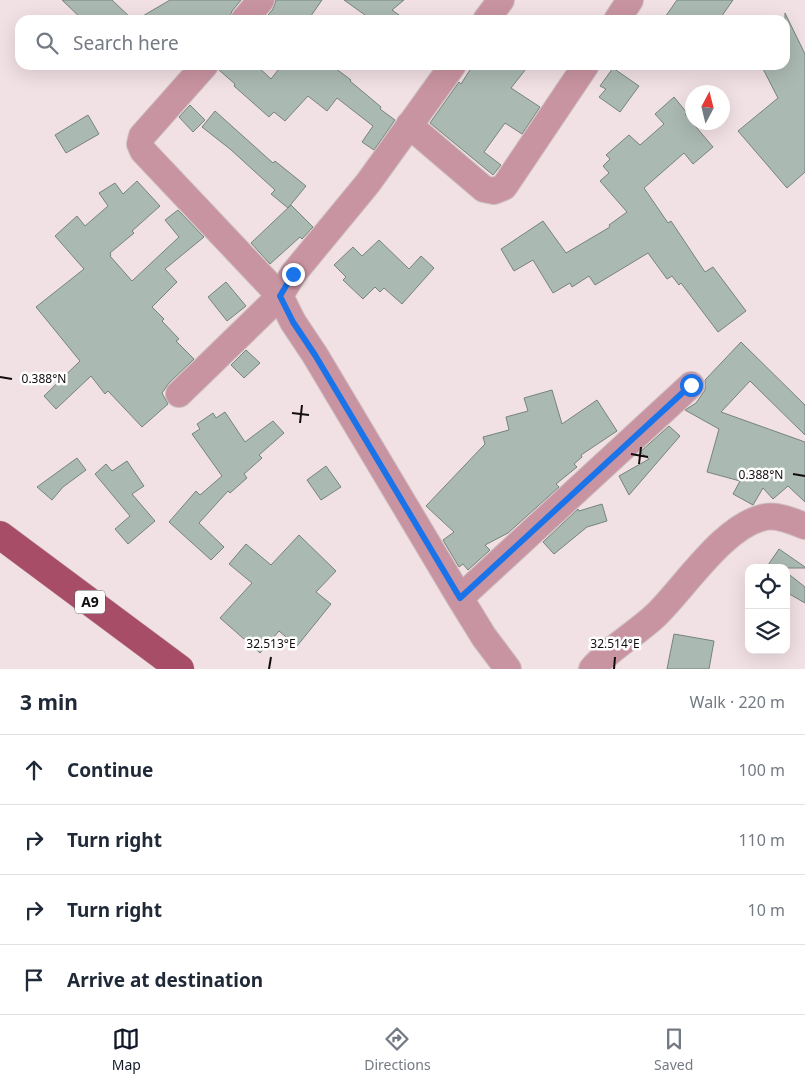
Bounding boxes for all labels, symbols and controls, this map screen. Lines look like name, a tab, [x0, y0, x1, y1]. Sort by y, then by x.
search box	[15, 15, 790, 70]
icon: search	[33, 29, 61, 57]
text: Search here	[73, 30, 179, 56]
north arrow	[685, 85, 730, 130]
route end	[282, 263, 305, 286]
text: 0.388°N	[22, 370, 66, 387]
route start	[680, 374, 703, 397]
text: 0.388°N	[739, 466, 783, 483]
map controls	[745, 564, 790, 654]
button: locate	[745, 564, 790, 609]
road number: A9	[75, 590, 105, 614]
button: layers	[745, 609, 790, 654]
text: 32.513°E	[246, 635, 296, 652]
text: 32.514°E	[590, 635, 640, 652]
text: 3 min	[20, 688, 78, 716]
text: Walk · 220 m	[690, 691, 785, 713]
icon: ahead	[20, 756, 48, 784]
text: Continue	[67, 757, 153, 783]
text: 100 m	[738, 759, 785, 781]
icon: right	[20, 826, 48, 854]
text: Turn right	[67, 827, 162, 853]
text: 110 m	[738, 829, 785, 851]
icon: right	[20, 896, 48, 924]
text: Turn right	[67, 897, 162, 923]
text: 10 m	[748, 899, 785, 921]
icon: arrive	[20, 966, 48, 994]
text: Arrive at destination	[67, 967, 263, 993]
tab: Map	[112, 1025, 141, 1074]
tab: Directions	[364, 1025, 431, 1074]
tab: Saved	[654, 1025, 693, 1074]

